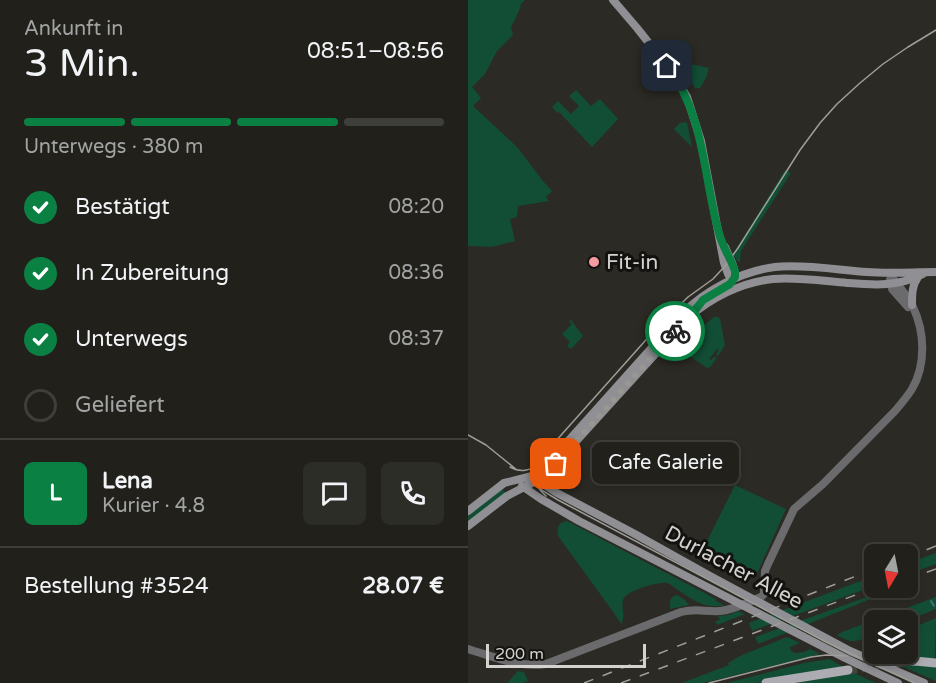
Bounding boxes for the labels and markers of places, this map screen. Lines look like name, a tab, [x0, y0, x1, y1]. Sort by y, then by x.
pin	[641, 40, 692, 91]
place label: Fit-in	[606, 250, 658, 275]
marker: Fit-in	[587, 255, 601, 269]
pin	[530, 438, 581, 489]
callout: Cafe Galerie	[592, 443, 739, 485]

